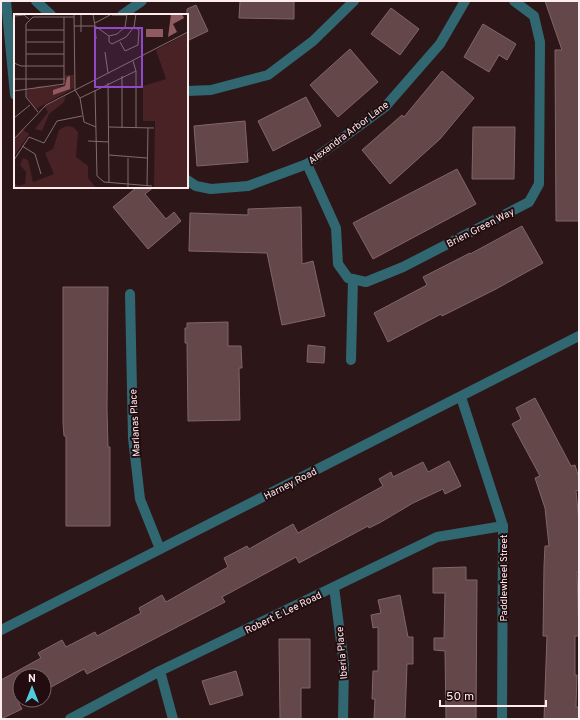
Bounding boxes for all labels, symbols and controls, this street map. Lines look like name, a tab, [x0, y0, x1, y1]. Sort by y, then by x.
inset map	[14, 14, 188, 188]
street label: Alexandra Arbor Lane	[306, 99, 392, 168]
street label: Brien Green Way	[445, 206, 517, 251]
street label: Marlanas Place	[127, 389, 144, 457]
street label: Harney Road	[262, 465, 319, 503]
street label: Paddlewheel Street	[498, 534, 511, 622]
street label: Robert E Lee Road	[243, 589, 324, 638]
street label: Iberia Place	[334, 626, 351, 680]
north arrow	[12, 668, 52, 708]
text: N	[28, 672, 36, 686]
scale bar	[440, 682, 546, 708]
text: 50 m	[446, 689, 474, 705]

